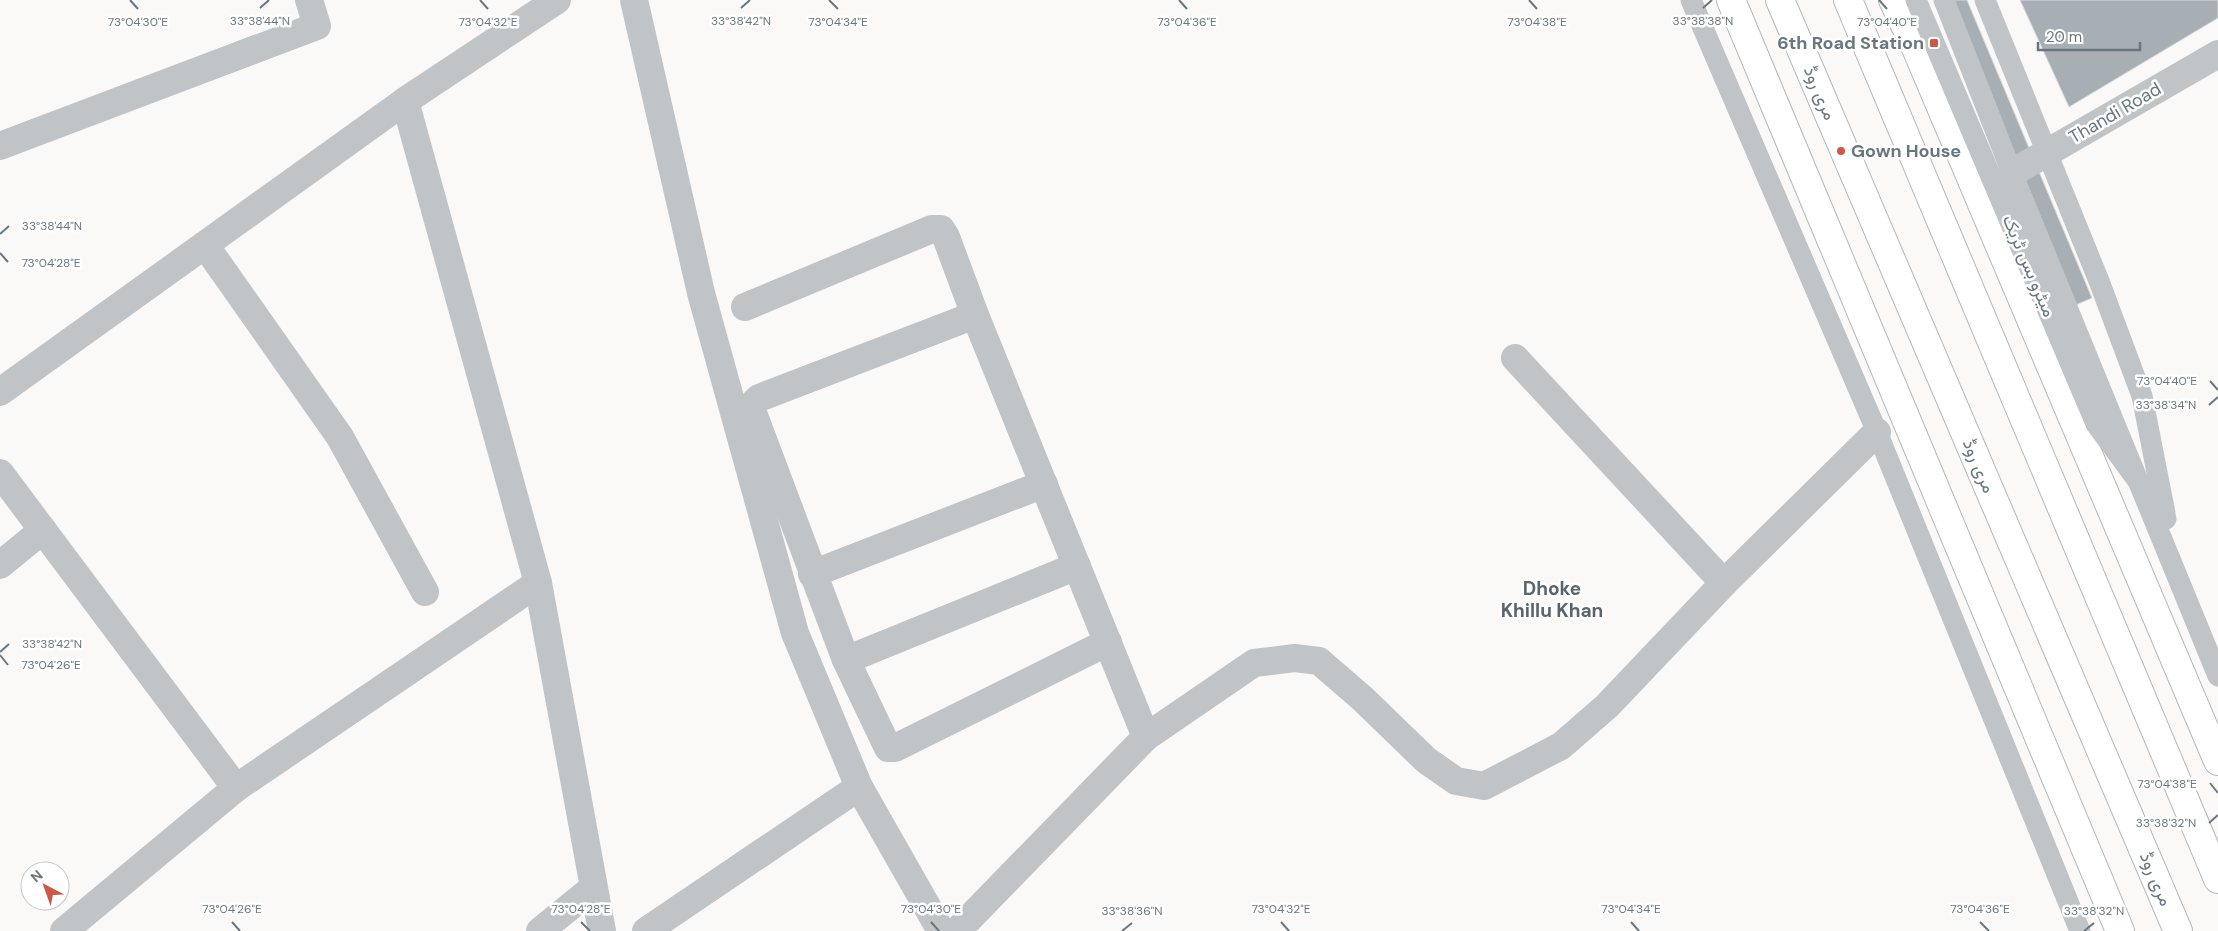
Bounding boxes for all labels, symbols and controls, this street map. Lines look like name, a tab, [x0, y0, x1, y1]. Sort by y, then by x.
text: 33°38'44"N	[230, 13, 290, 29]
text: 33°38'42"N	[711, 13, 771, 29]
text: 33°38'38"N	[1673, 13, 1733, 29]
text: 73°04'30"E	[108, 14, 168, 30]
text: 73°04'32"E	[459, 14, 518, 30]
text: 73°04'34"E	[808, 14, 868, 30]
text: 73°04'36"E	[1157, 14, 1217, 30]
text: 73°04'38"E	[1507, 14, 1567, 30]
text: 73°04'40"E	[1857, 14, 1917, 30]
scale bar	[2038, 20, 2140, 52]
text: 20 m	[2046, 27, 2082, 47]
place label: 6th Road Station	[1777, 31, 1924, 55]
marker: 6th Road Station	[1928, 37, 1940, 49]
street label: مری روڈ	[1798, 62, 1842, 124]
street label: Thandi Road	[2064, 77, 2166, 149]
place label: Gown House	[1851, 139, 1961, 163]
marker: Gown House	[1835, 145, 1847, 157]
street label: میٹرو بس ٹریک	[1997, 211, 2061, 321]
text: 33°38'44"N	[22, 218, 82, 234]
text: 73°04'28"E	[22, 255, 81, 271]
text: 73°04'40"E	[2137, 373, 2197, 389]
text: 33°38'34"N	[2136, 397, 2196, 413]
street label: مری روڈ	[1957, 435, 2001, 497]
district label: Dhoke Khillu Khan	[1501, 576, 1603, 623]
text: 33°38'42"N	[22, 636, 82, 652]
text: 73°04'26"E	[21, 657, 81, 673]
text: 73°04'38"E	[2137, 776, 2197, 792]
text: 33°38'32"N	[2136, 815, 2196, 831]
street label: مری روڈ	[2134, 848, 2178, 910]
north arrow	[20, 861, 70, 911]
text: N	[27, 866, 46, 886]
text: 73°04'26"E	[202, 901, 262, 917]
text: 73°04'28"E	[552, 901, 611, 917]
text: 73°04'30"E	[901, 901, 961, 917]
text: 73°04'32"E	[1252, 901, 1311, 917]
text: 73°04'34"E	[1601, 901, 1661, 917]
text: 73°04'36"E	[1950, 901, 2010, 917]
text: 33°38'36"N	[1101, 903, 1163, 919]
text: 33°38'32"N	[2064, 903, 2124, 919]

